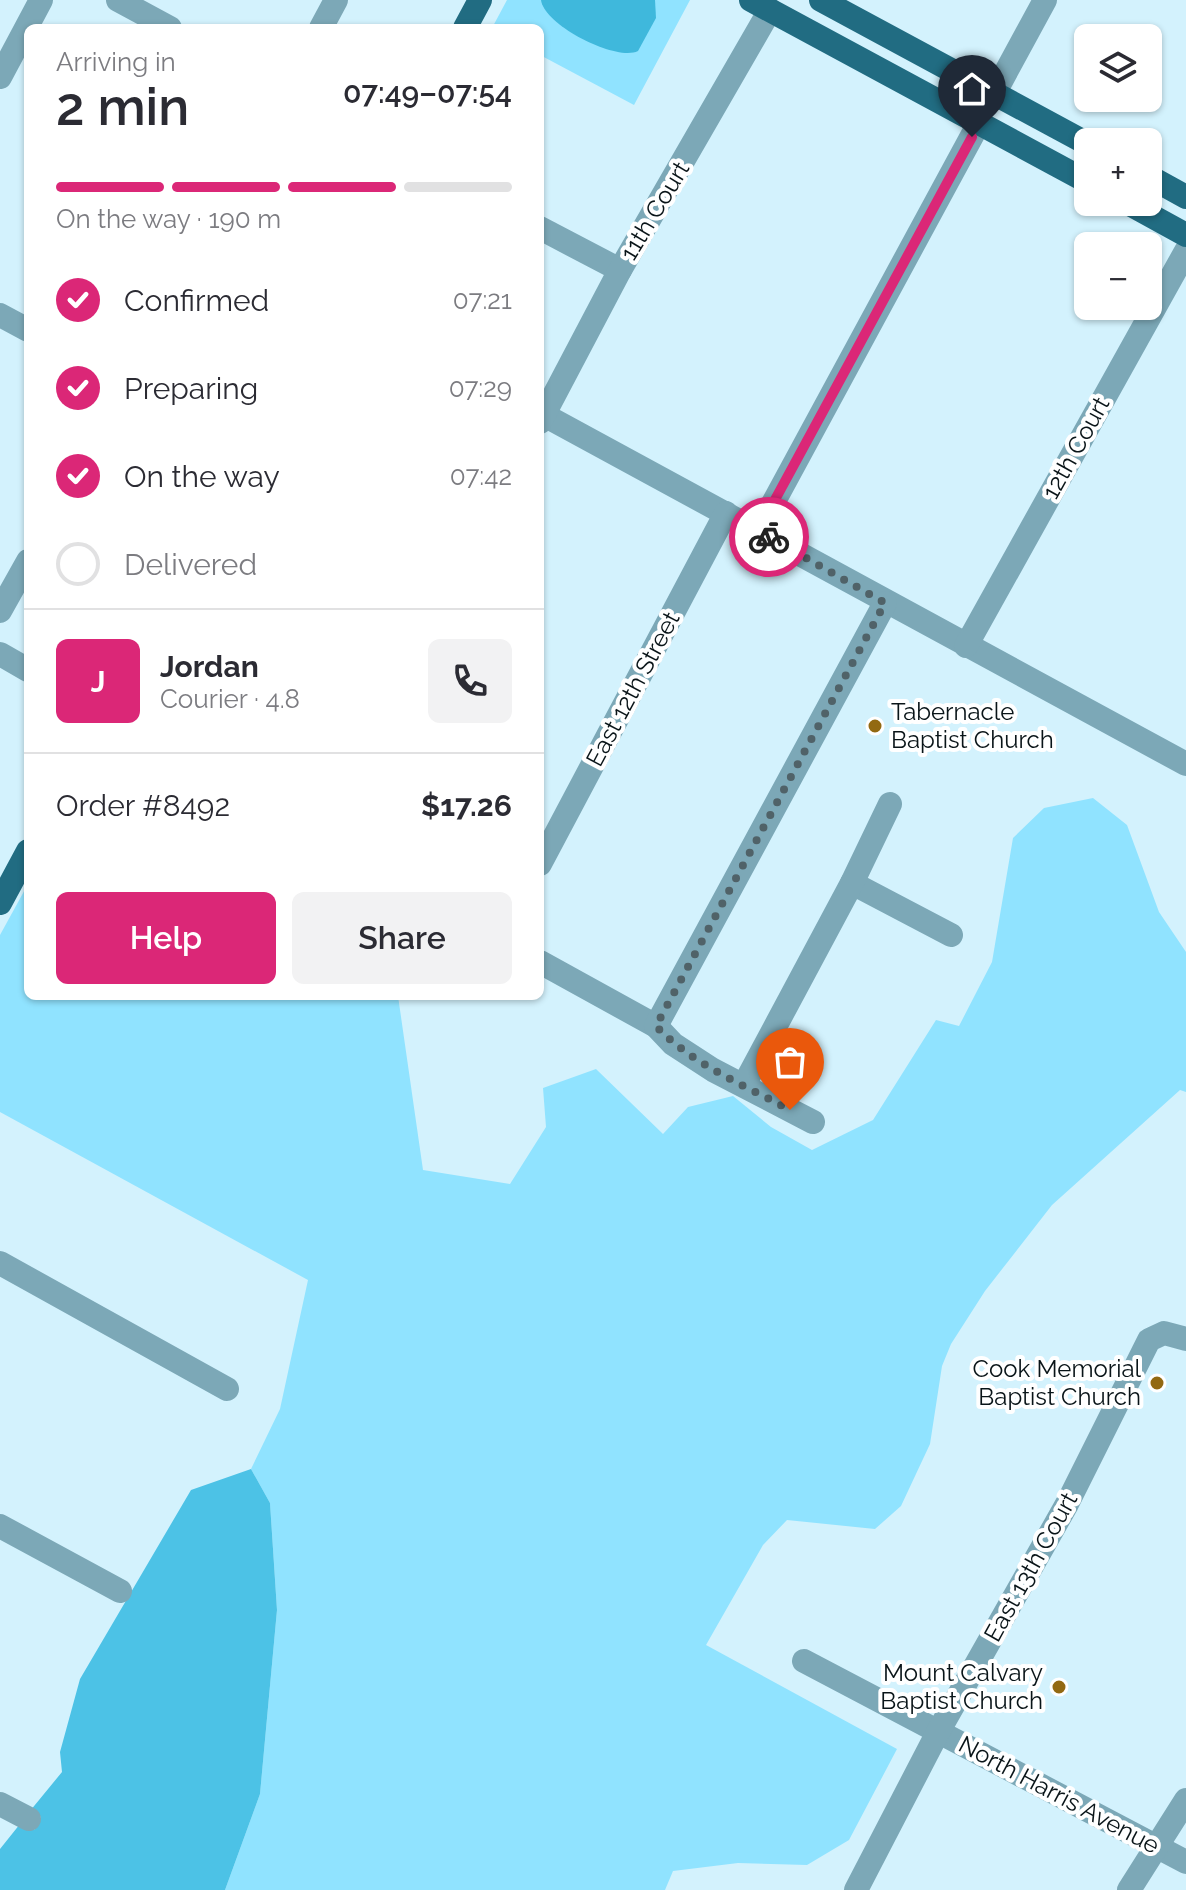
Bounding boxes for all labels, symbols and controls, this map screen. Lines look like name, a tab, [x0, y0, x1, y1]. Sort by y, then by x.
map controls	[1074, 24, 1162, 320]
button: layers	[1074, 24, 1162, 112]
text: Arriving in	[56, 47, 176, 77]
pin	[938, 55, 1006, 137]
icon: home	[950, 67, 994, 111]
text: 07:49–07:54	[343, 75, 512, 110]
text: 2 min	[56, 76, 189, 137]
button: +	[1074, 128, 1162, 216]
street label: 11th Court	[614, 156, 695, 265]
text: On the way · 190 m	[56, 204, 281, 234]
button: −	[1074, 232, 1162, 320]
icon: check	[56, 278, 100, 322]
text: Confirmed	[124, 283, 269, 318]
text: 07:21	[453, 285, 512, 315]
icon: check	[56, 366, 100, 410]
text: Preparing	[124, 371, 258, 406]
text: 07:29	[449, 373, 512, 403]
street label: 12th Court	[1036, 392, 1115, 504]
icon: check	[56, 454, 100, 498]
text: On the way	[124, 459, 280, 494]
text: 07:42	[450, 461, 512, 491]
courier	[729, 497, 809, 577]
icon: bike	[747, 515, 791, 559]
text: Delivered	[124, 547, 257, 582]
street label: East 12th Street	[580, 607, 685, 771]
button: phone	[428, 639, 512, 723]
text: Jordan	[160, 649, 259, 684]
text: J	[91, 664, 105, 699]
text: Courier · 4.8	[160, 684, 300, 714]
place label: Tabernacle Baptist Church	[891, 697, 1054, 754]
marker: Tabernacle Baptist Church	[866, 717, 884, 735]
text: Order #8492	[56, 788, 230, 823]
text: $17.26	[421, 788, 512, 823]
button: Help	[56, 892, 276, 984]
button: Share	[292, 892, 512, 984]
pin	[756, 1028, 824, 1110]
icon: bag	[768, 1040, 812, 1084]
place label: Cook Memorial Baptist Church	[973, 1354, 1141, 1411]
marker: Cook Memorial Baptist Church	[1148, 1374, 1166, 1392]
street label: East 13th Court	[978, 1487, 1084, 1646]
place label: Mount Calvary Baptist Church	[880, 1658, 1043, 1715]
marker: Mount Calvary Baptist Church	[1050, 1678, 1068, 1696]
street label: North Harris Avenue	[954, 1729, 1165, 1860]

